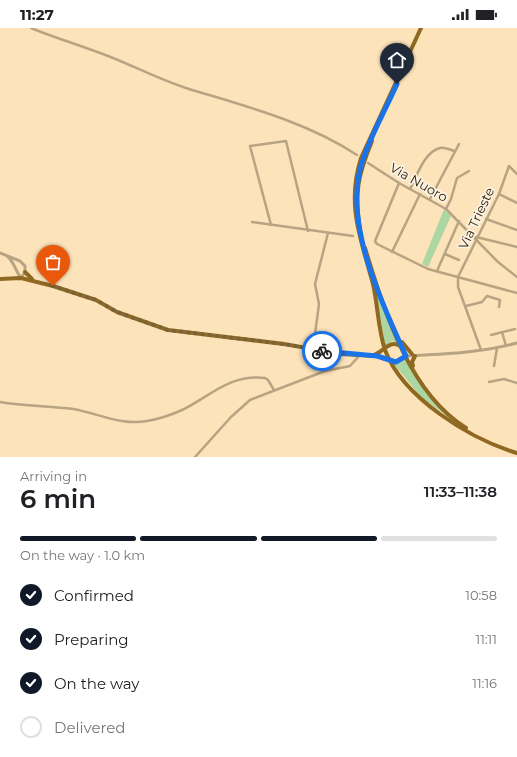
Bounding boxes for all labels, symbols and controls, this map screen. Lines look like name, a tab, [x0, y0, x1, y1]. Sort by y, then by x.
text: 11:27	[20, 5, 54, 24]
pin	[380, 43, 414, 84]
icon: home	[386, 49, 408, 71]
street label: Via Nuoro	[387, 159, 451, 205]
street label: Via Trieste	[455, 184, 497, 251]
pin	[36, 245, 70, 286]
icon: bag	[42, 251, 64, 273]
courier	[302, 331, 342, 371]
icon: bike	[311, 340, 333, 362]
text: Arriving in	[20, 468, 87, 484]
text: 11:33–11:38	[424, 482, 497, 501]
text: 6 min	[20, 483, 96, 515]
text: On the way · 1.0 km	[20, 547, 145, 563]
icon: check	[20, 584, 42, 606]
text: Confirmed	[54, 586, 134, 605]
text: 10:58	[465, 587, 497, 603]
icon: check	[20, 628, 42, 650]
text: Preparing	[54, 630, 129, 649]
text: 11:11	[475, 631, 497, 647]
icon: check	[20, 672, 42, 694]
text: On the way	[54, 674, 139, 693]
text: 11:16	[472, 675, 497, 691]
text: Delivered	[54, 718, 126, 737]

